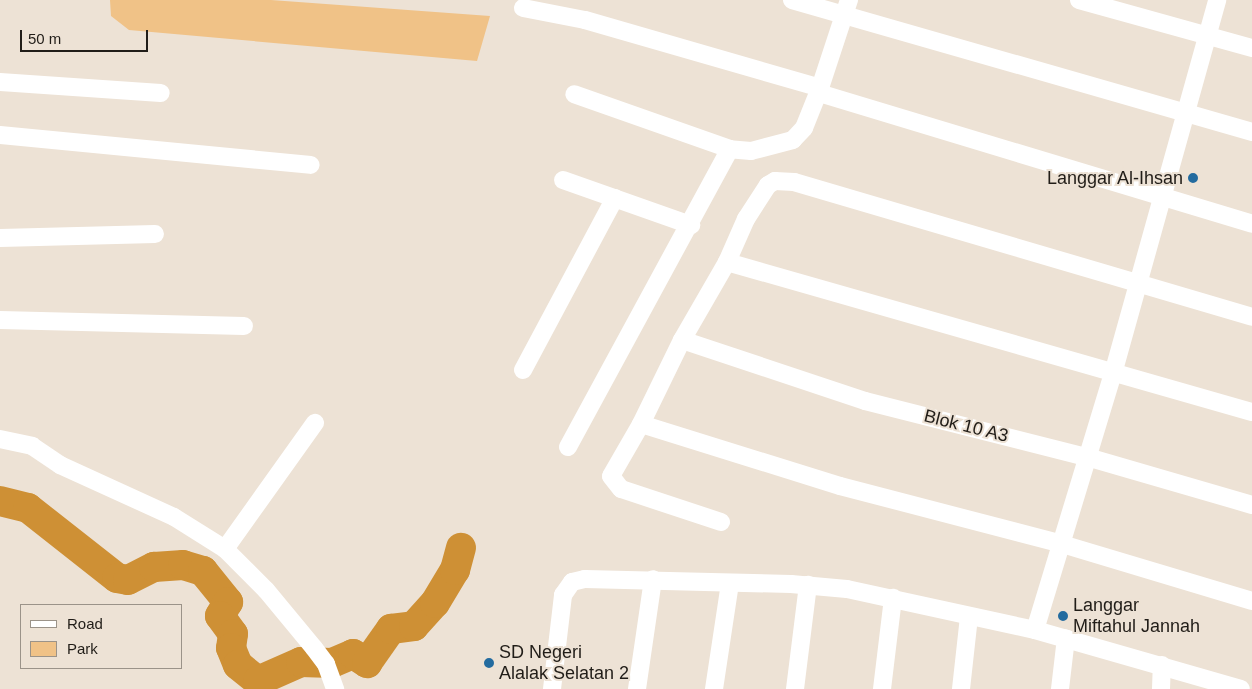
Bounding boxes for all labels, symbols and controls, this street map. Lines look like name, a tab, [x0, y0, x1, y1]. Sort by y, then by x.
scale bar	[22, 20, 150, 52]
text: 50 m	[28, 30, 61, 47]
place label: Langgar Al-Ihsan	[1046, 167, 1183, 189]
marker: Langgar Al-Ihsan	[1187, 172, 1199, 184]
street label: Blok 10 A3	[921, 405, 1011, 447]
place label: Langgar Miftahul Jannah	[1073, 595, 1200, 638]
legend	[20, 604, 182, 669]
marker: Langgar Miftahul Jannah	[1057, 610, 1069, 622]
text: Road	[67, 615, 103, 632]
text: Park	[67, 640, 98, 657]
place label: SD Negeri Alalak Selatan 2	[499, 642, 629, 684]
marker: SD Negeri Alalak Selatan 2	[483, 657, 495, 669]

